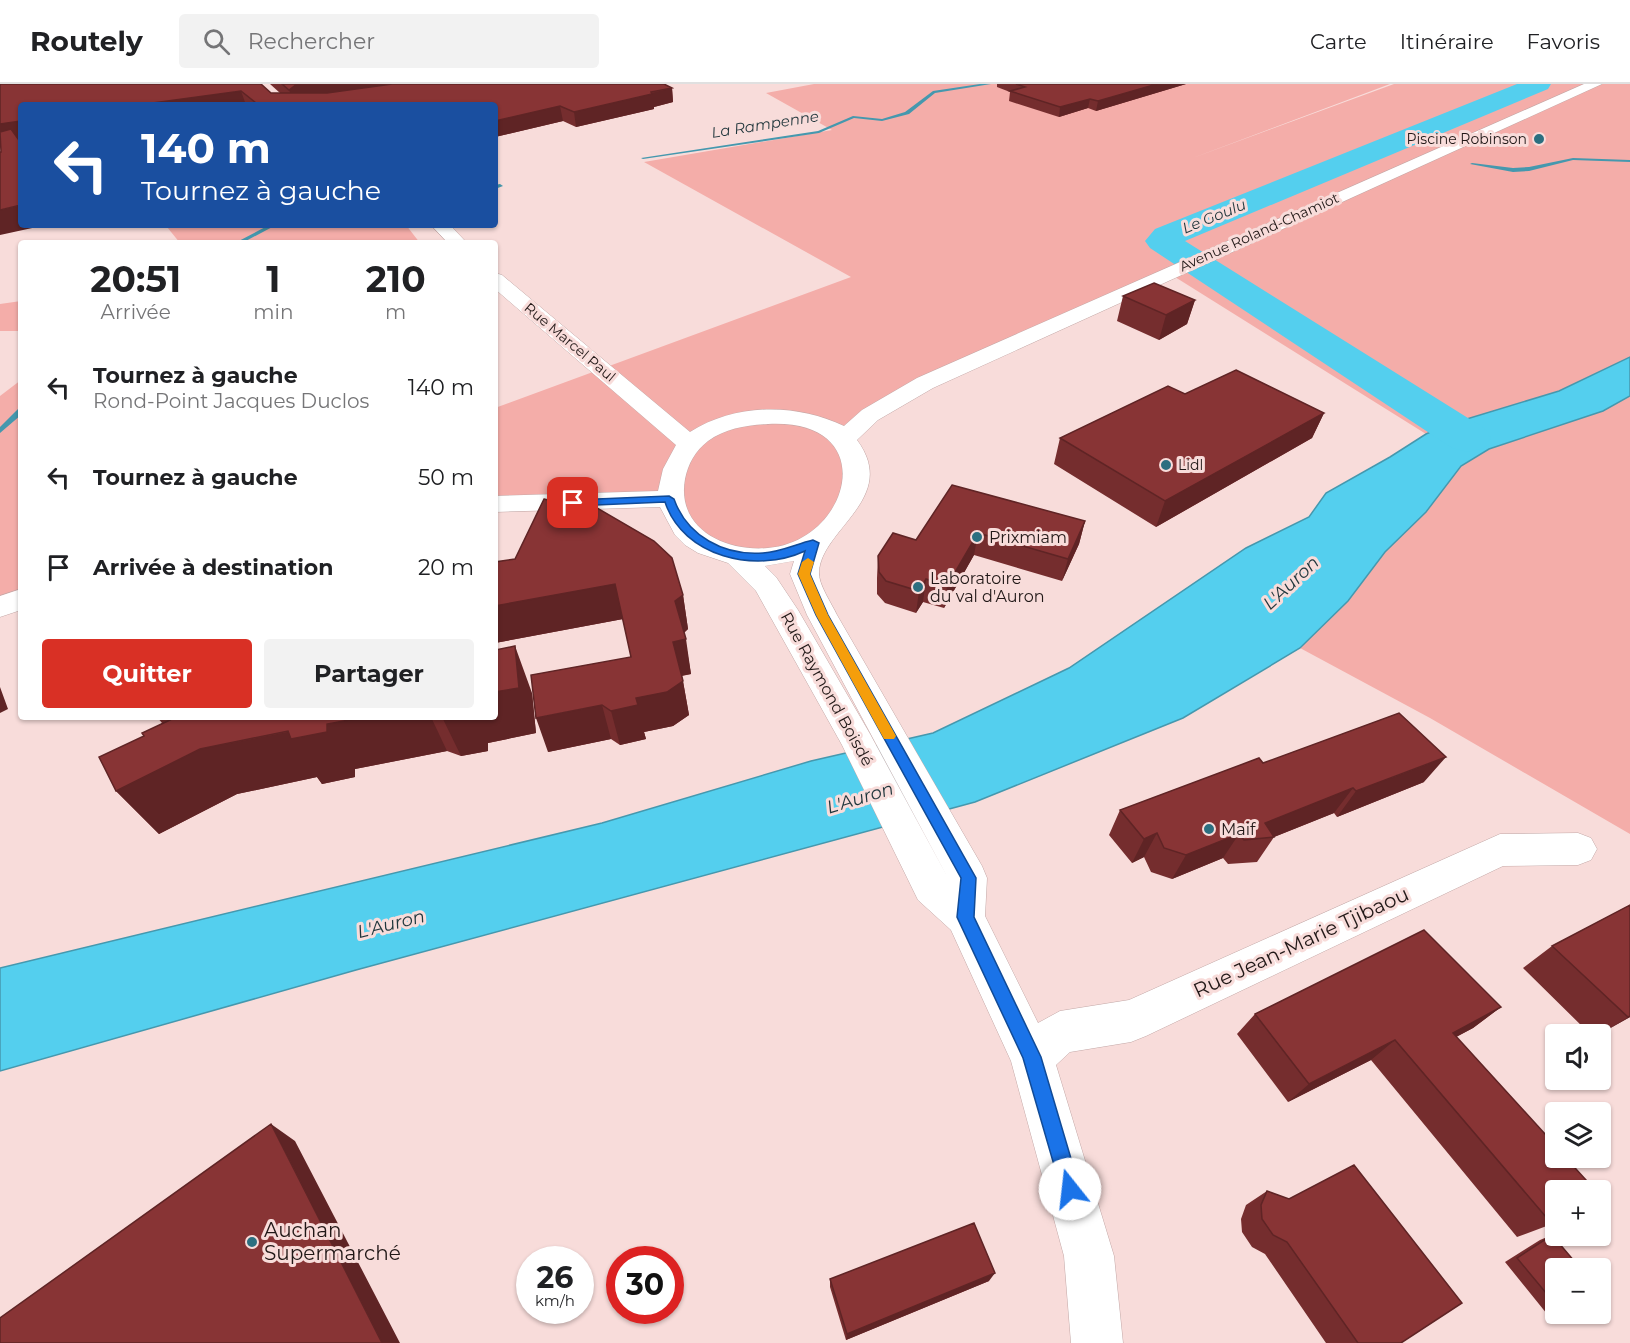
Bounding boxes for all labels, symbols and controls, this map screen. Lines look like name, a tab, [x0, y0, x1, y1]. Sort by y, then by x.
search box	[179, 14, 599, 68]
text: Routely	[30, 24, 143, 58]
icon: search	[200, 25, 233, 58]
text: Rechercher	[248, 28, 375, 55]
text: Carte	[1310, 29, 1367, 54]
text: Itinéraire	[1400, 29, 1494, 54]
text: Favoris	[1527, 29, 1600, 54]
water label: La Rampenne	[710, 106, 820, 142]
text: 140 m	[141, 122, 271, 174]
icon: left	[42, 126, 120, 204]
place label: Piscine Robinson	[1407, 130, 1527, 148]
marker: Piscine Robinson	[1532, 132, 1546, 146]
text: Tournez à gauche	[141, 174, 381, 207]
street label: Avenue Roland-Chamiot	[1177, 189, 1342, 275]
water label: Le Goulu	[1179, 195, 1249, 237]
text: 20:51	[90, 257, 181, 301]
text: 1	[266, 257, 280, 301]
text: 210	[366, 257, 426, 301]
street label: Rue Marcel Paul	[521, 299, 619, 385]
text: Arrivée	[101, 300, 171, 324]
text: min	[253, 300, 293, 324]
text: m	[385, 300, 406, 324]
text: Tournez à gauche	[93, 362, 298, 389]
icon: left	[42, 371, 75, 404]
text: 140 m	[408, 374, 474, 401]
text: Rond-Point Jacques Duclos	[93, 389, 369, 413]
place label: Lidl	[1178, 456, 1203, 474]
marker: Lidl	[1159, 458, 1173, 472]
icon: left	[42, 461, 75, 494]
text: Tournez à gauche	[93, 464, 298, 491]
text: 50 m	[418, 464, 474, 491]
pin	[547, 477, 598, 528]
icon: arrive	[556, 486, 589, 519]
place label: Prixmiam	[989, 528, 1067, 547]
marker: Prixmiam	[970, 530, 984, 544]
icon: arrive	[42, 551, 75, 584]
water label: L'Auron	[1258, 552, 1324, 614]
text: Arrivée à destination	[93, 554, 333, 581]
text: 20 m	[418, 554, 474, 581]
place label: Laboratoire du val d'Auron	[930, 569, 1045, 606]
marker: Laboratoire du val d'Auron	[911, 580, 925, 594]
street label: Rue Raymond Boisdé	[777, 609, 877, 769]
button: Quitter	[42, 639, 252, 708]
button: Partager	[264, 639, 474, 708]
water label: L'Auron	[824, 777, 896, 819]
place label: Maif	[1221, 820, 1256, 839]
marker: Maif	[1202, 822, 1216, 836]
street label: Rue Jean-Marie Tjibaou	[1190, 882, 1412, 1002]
water label: L'Auron	[355, 905, 427, 943]
map controls	[1545, 1024, 1611, 1324]
button: sound	[1545, 1024, 1611, 1090]
button: layers	[1545, 1102, 1611, 1168]
position arrow	[1038, 1157, 1102, 1221]
button: +	[1545, 1180, 1611, 1246]
place label: Auchan Supermarché	[264, 1218, 401, 1265]
marker: Auchan Supermarché	[245, 1235, 259, 1249]
speed limit sign: 30	[606, 1246, 684, 1324]
button: −	[1545, 1258, 1611, 1324]
text: 26	[537, 1259, 573, 1296]
text: km/h	[535, 1291, 575, 1310]

